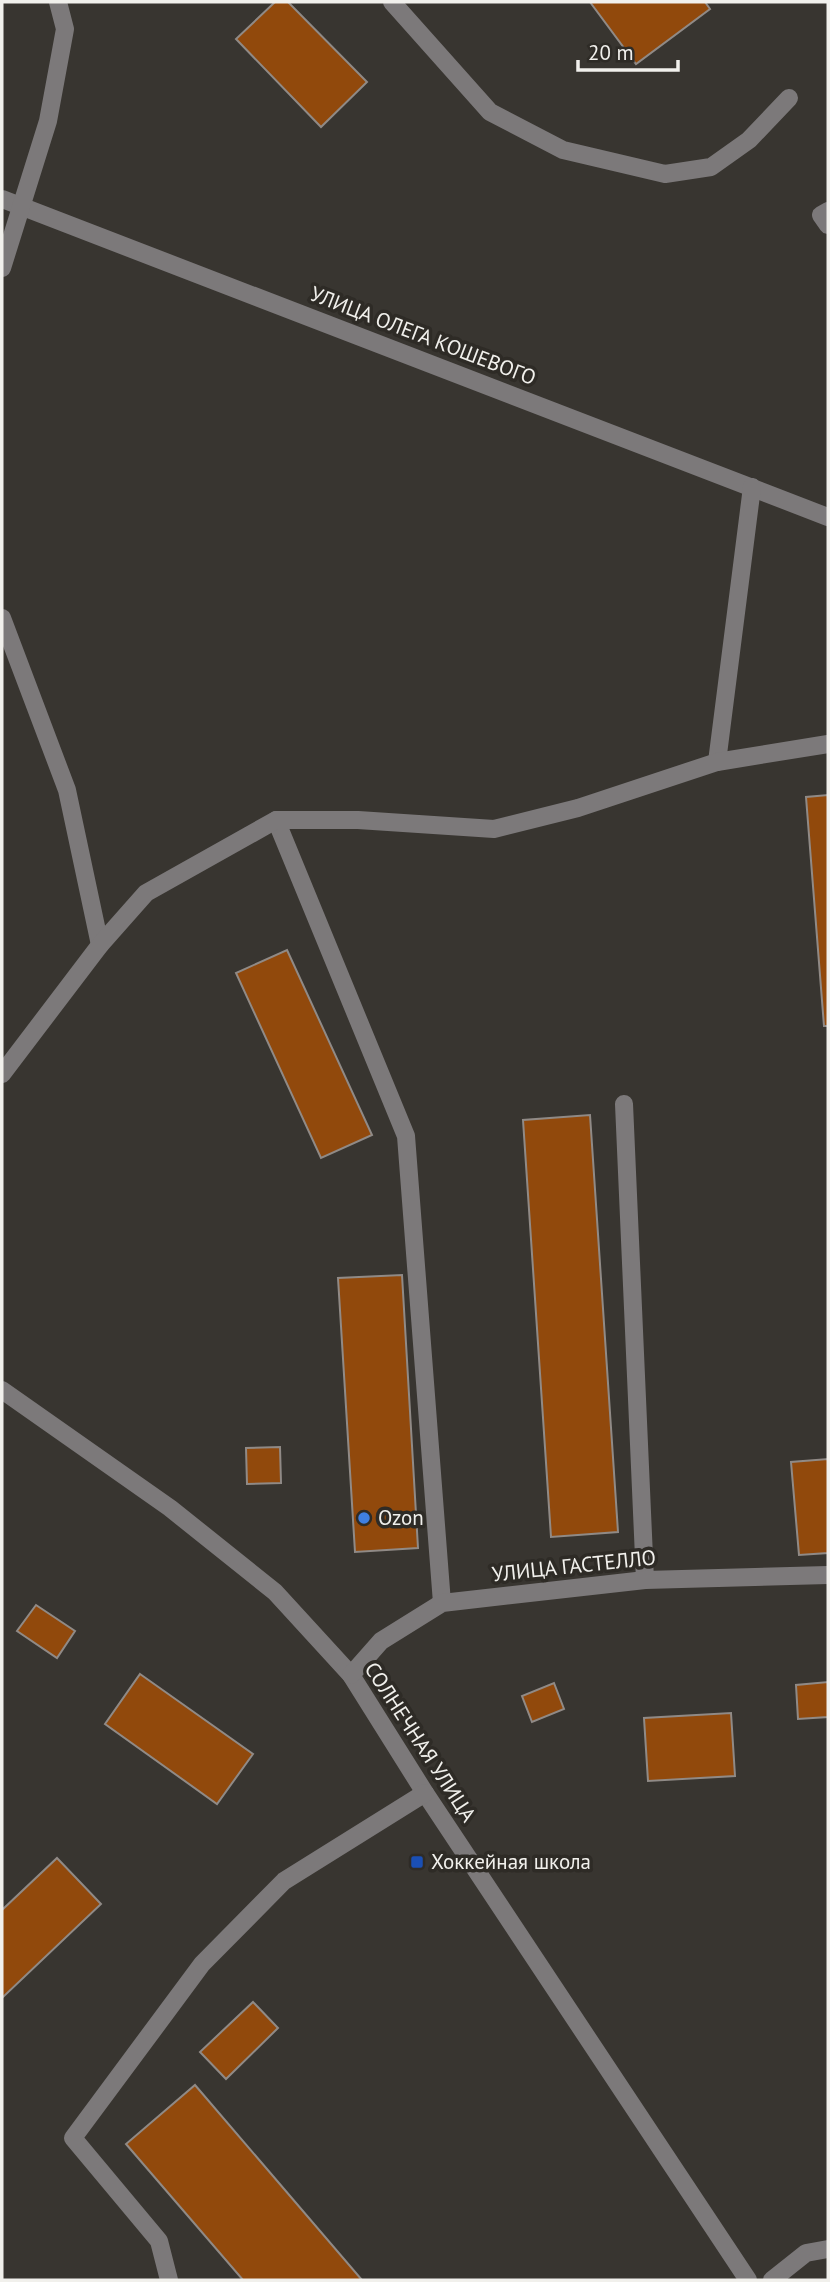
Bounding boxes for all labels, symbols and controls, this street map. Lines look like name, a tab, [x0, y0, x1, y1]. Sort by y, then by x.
scale bar	[578, 28, 678, 72]
text: 20 m	[588, 39, 634, 66]
street label: УЛИЦА ОЛЕГА КОШЕВОГО	[307, 280, 540, 391]
place label: Ozon	[378, 1504, 424, 1531]
marker: Ozon	[356, 1510, 372, 1526]
street label: УЛИЦА ГАСТЕЛЛО	[491, 1543, 657, 1588]
street label: СОЛНЕЧНАЯ УЛИЦА	[359, 1657, 483, 1827]
place label: Хоккейная школа	[431, 1848, 591, 1875]
marker: Хоккейная школа	[409, 1854, 425, 1870]

